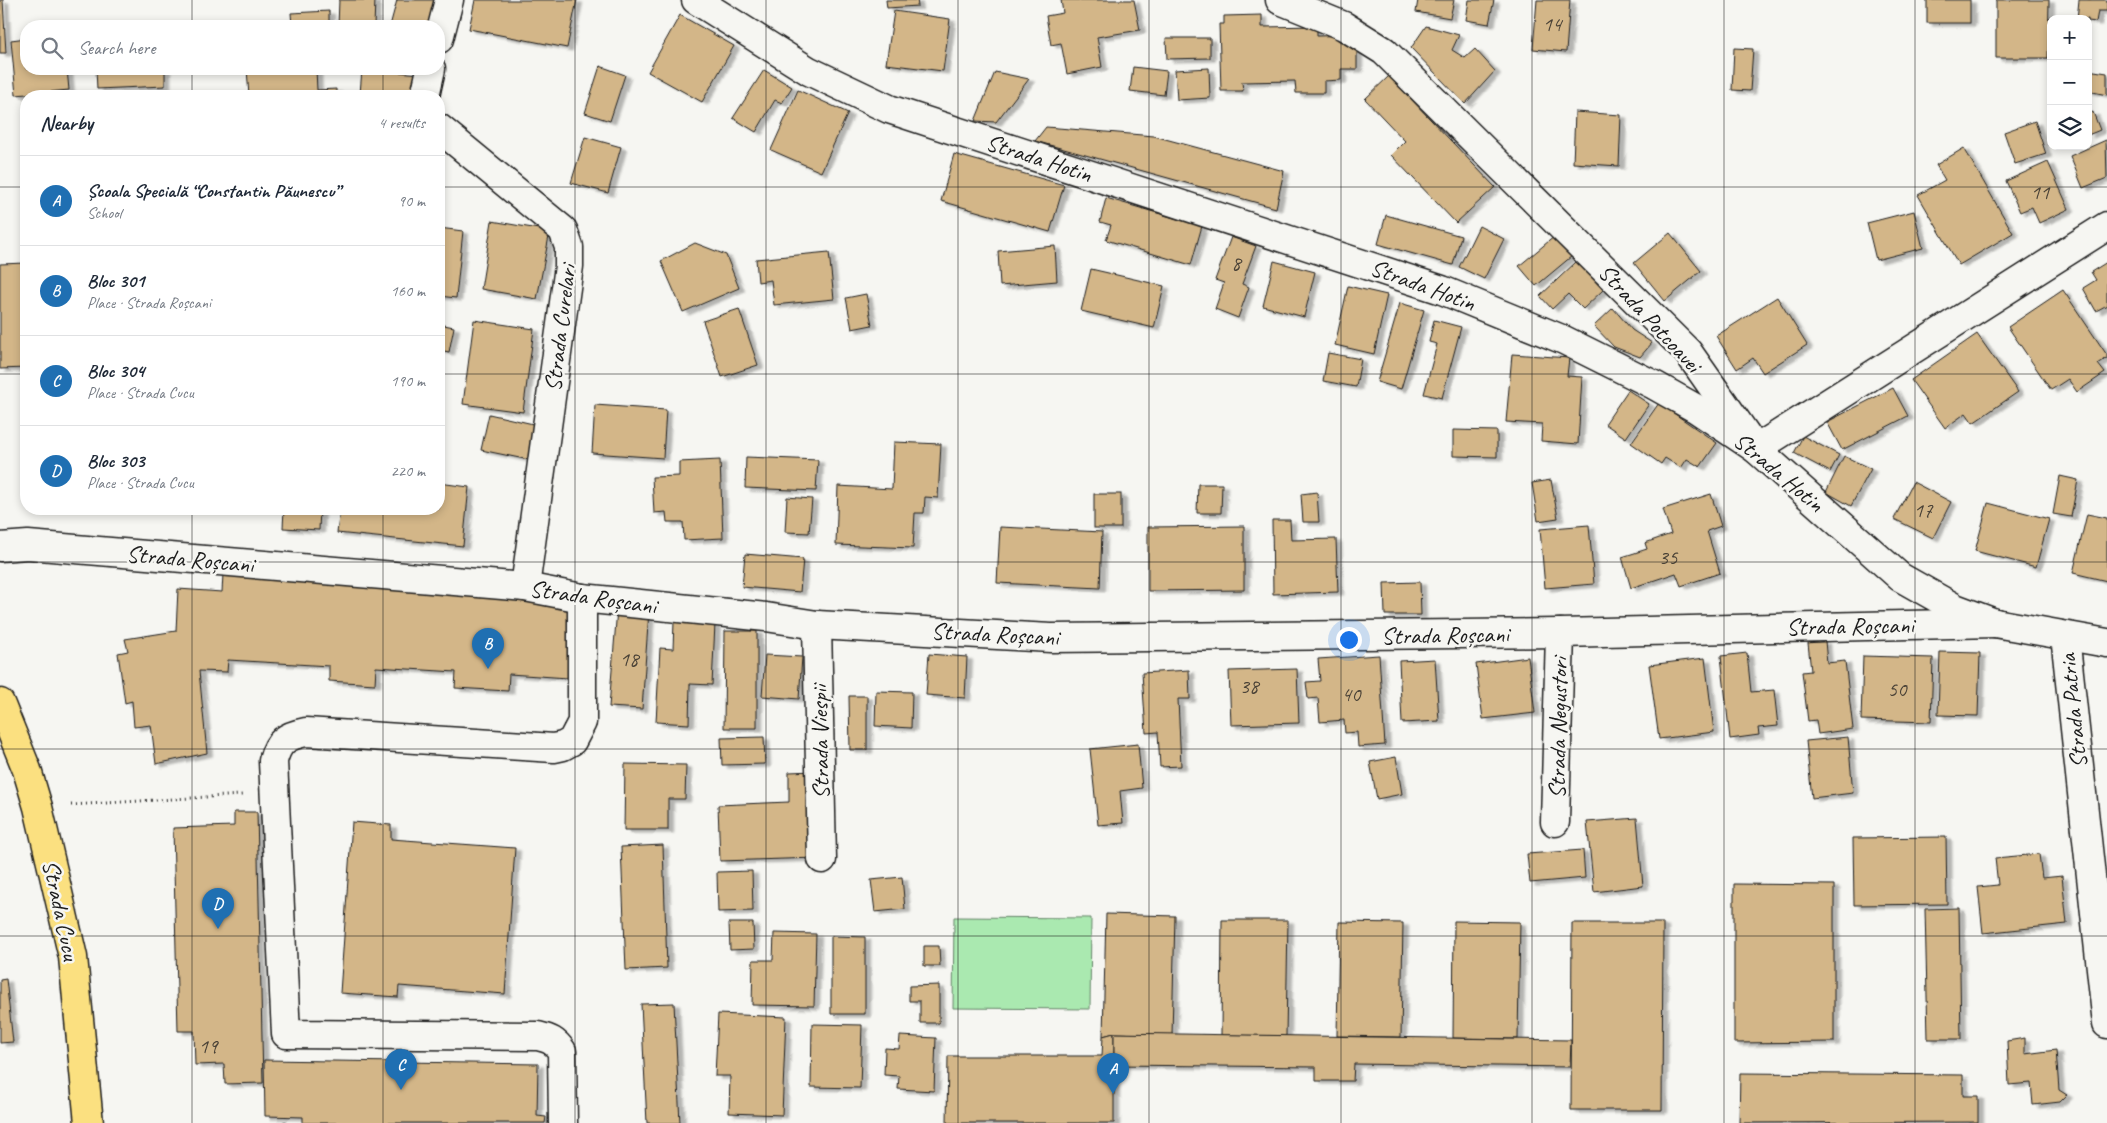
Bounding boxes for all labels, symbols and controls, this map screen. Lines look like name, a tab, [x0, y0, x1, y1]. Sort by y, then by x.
house number: 14	[1543, 11, 1564, 37]
map controls	[2047, 15, 2092, 150]
button: +	[2047, 15, 2092, 60]
search box	[20, 20, 445, 75]
icon: search	[38, 34, 66, 62]
text: Search here	[78, 36, 155, 60]
button: −	[2047, 60, 2092, 105]
button: layers	[2047, 105, 2092, 150]
text: Nearby	[40, 110, 93, 136]
text: 4 results	[378, 113, 425, 133]
street label: Strada Hotin	[982, 127, 1096, 189]
text: Școala Specială “Constantin Păunescu”	[87, 179, 339, 203]
house number: 11	[2031, 179, 2051, 205]
text: A	[52, 191, 60, 211]
text: 90 m	[398, 191, 425, 211]
text: School	[87, 203, 121, 223]
house number: 8	[1231, 250, 1243, 276]
street label: Strada Hotin	[1366, 252, 1480, 318]
street label: Strada Potcoavei	[1592, 257, 1710, 380]
street label: Strada Curelari	[537, 259, 583, 393]
text: Bloc 301	[87, 269, 144, 293]
text: B	[52, 281, 60, 301]
text: 160 m	[391, 281, 425, 301]
text: Place · Strada Roșcani	[87, 293, 211, 313]
text: Bloc 304	[87, 359, 144, 383]
text: C	[52, 371, 60, 391]
text: 190 m	[391, 371, 425, 391]
text: Place · Strada Cucu	[87, 383, 194, 403]
street label: Strada Hotin	[1727, 425, 1831, 519]
text: Bloc 303	[87, 449, 144, 473]
text: D	[51, 461, 61, 481]
text: 220 m	[391, 461, 425, 481]
text: Place · Strada Cucu	[87, 473, 194, 493]
house number: 17	[1914, 497, 1934, 523]
street label: Strada Roșcani	[125, 538, 257, 580]
house number: 35	[1659, 544, 1679, 570]
street label: Strada Roșcani	[528, 573, 661, 621]
street label: Strada Roșcani	[1786, 610, 1917, 642]
street label: Strada Roșcani	[930, 616, 1062, 652]
street label: Strada Roșcani	[1381, 619, 1512, 651]
your location	[1336, 627, 1362, 653]
pin: B	[472, 628, 504, 669]
house number: 18	[620, 646, 641, 672]
street label: Strada Patria	[2052, 651, 2094, 770]
street label: Strada Negustori	[1542, 654, 1574, 799]
house number: 38	[1240, 673, 1261, 699]
house number: 50	[1888, 676, 1908, 702]
street label: Strada Viespii	[804, 681, 836, 799]
house number: 40	[1342, 681, 1362, 707]
street label: Strada Cucu	[36, 857, 87, 965]
pin: D	[202, 888, 234, 929]
house number: 19	[199, 1033, 219, 1059]
pin: C	[385, 1049, 417, 1090]
pin: A	[1097, 1053, 1129, 1094]

